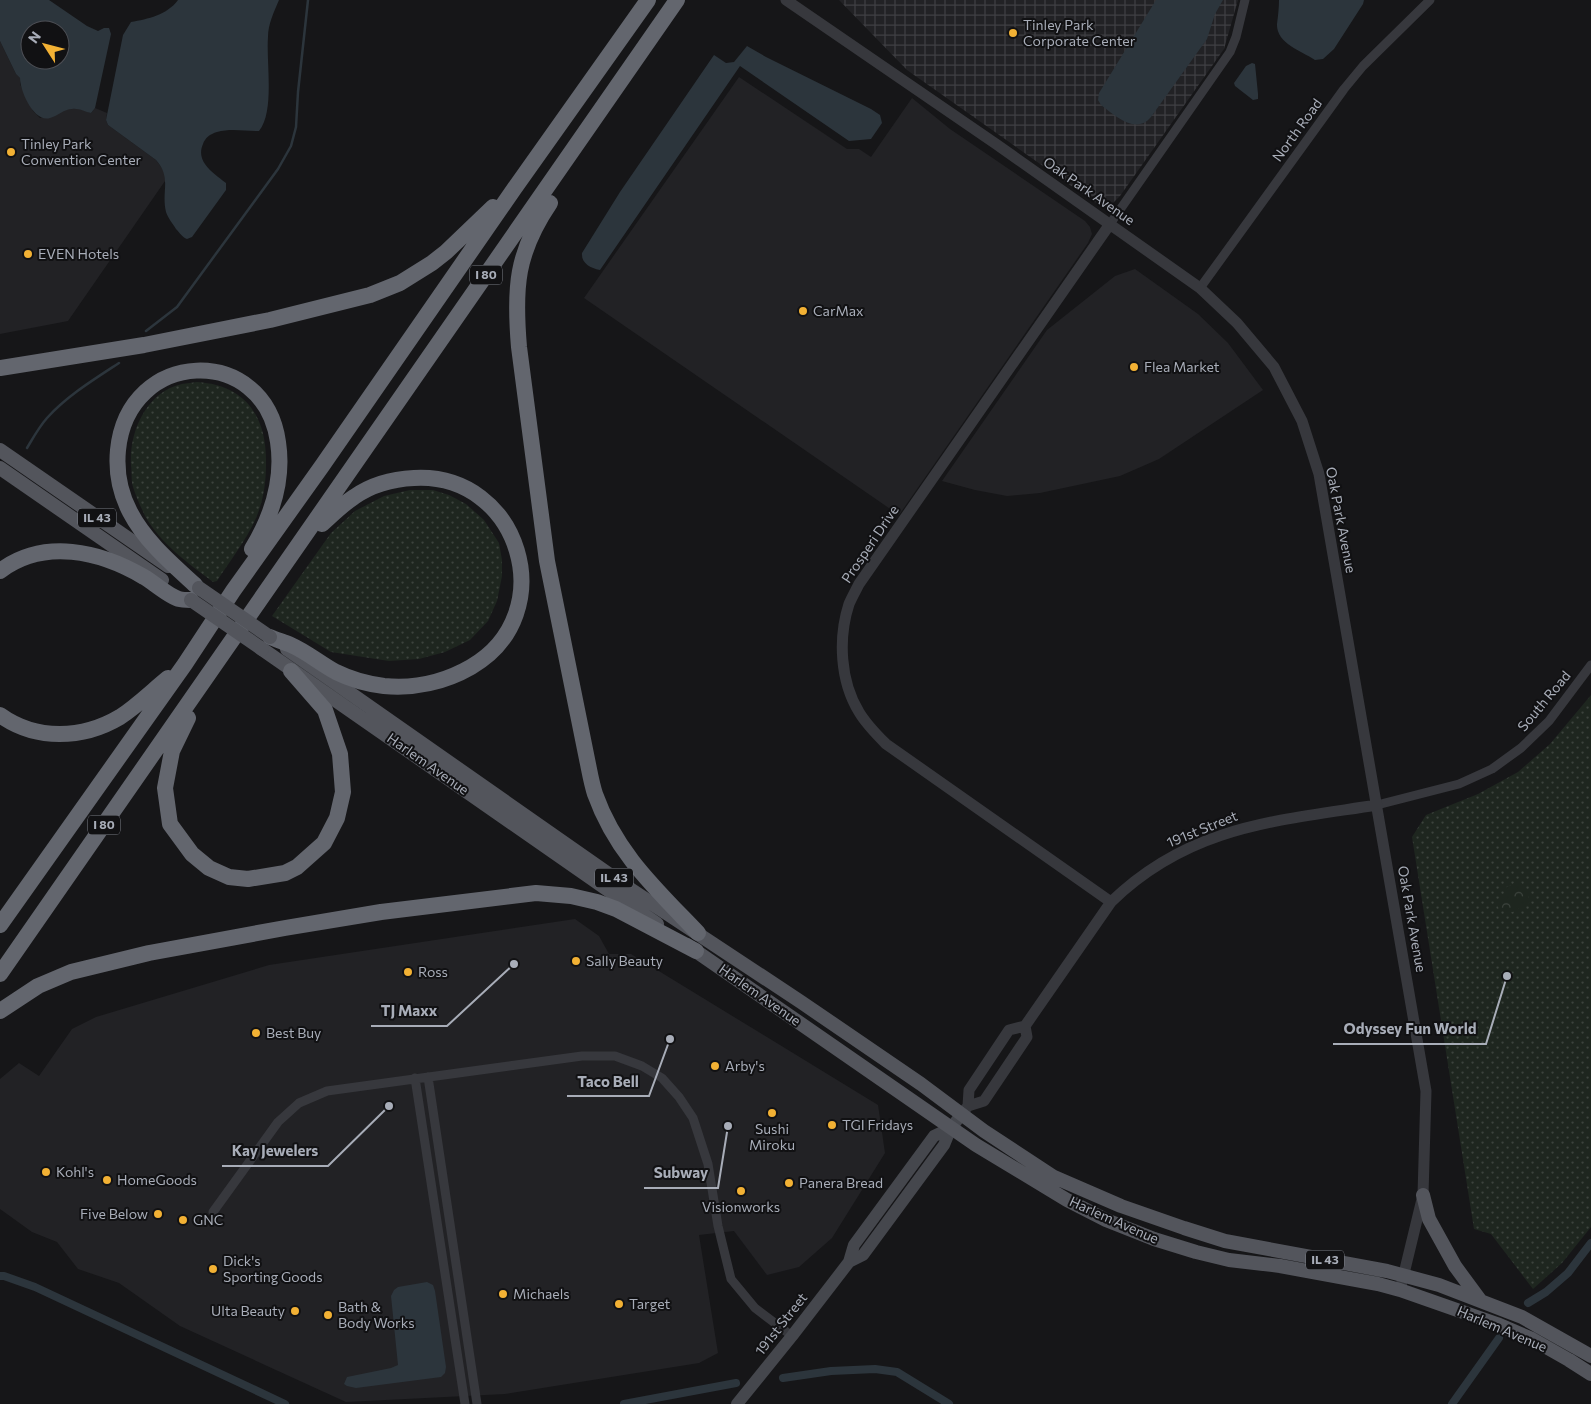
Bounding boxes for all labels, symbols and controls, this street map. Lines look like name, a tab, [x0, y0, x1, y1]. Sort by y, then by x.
place label: Tinley Park Corporate Center	[1023, 16, 1136, 49]
north arrow	[20, 20, 70, 70]
marker: Tinley Park Corporate Center	[1007, 27, 1019, 39]
text: N	[24, 28, 44, 46]
street label: North Road	[1268, 95, 1325, 164]
place label: Tinley Park Convention Center	[21, 135, 142, 168]
marker: Tinley Park Convention Center	[5, 146, 17, 158]
street label: Oak Park Avenue	[1040, 153, 1138, 228]
place label: EVEN Hotels	[38, 245, 119, 262]
marker: EVEN Hotels	[22, 248, 34, 260]
road number: I 80	[470, 266, 502, 284]
place label: CarMax	[813, 302, 864, 319]
marker: CarMax	[797, 305, 809, 317]
place label: Flea Market	[1144, 358, 1220, 375]
marker: Flea Market	[1128, 361, 1140, 373]
street label: Oak Park Avenue	[1323, 465, 1360, 574]
street label: Prosperi Drive	[837, 502, 902, 586]
road number: IL 43	[78, 508, 116, 528]
street label: South Road	[1513, 667, 1574, 734]
street label: Harlem Avenue	[384, 729, 472, 798]
street label: 191st Street	[1164, 807, 1240, 850]
road number: I 80	[88, 816, 120, 834]
street label: Oak Park Avenue	[1395, 864, 1430, 973]
road number: IL 43	[595, 868, 633, 888]
place label: Sally Beauty	[586, 952, 663, 969]
marker: Sally Beauty	[570, 955, 582, 967]
street label: Harlem Avenue	[716, 960, 804, 1029]
place label: Ross	[418, 963, 448, 980]
marker: Ross	[402, 966, 414, 978]
callout: TJ Maxx	[371, 996, 447, 1026]
text: TJ Maxx	[381, 1001, 438, 1019]
callout: Odyssey Fun World	[1333, 1014, 1486, 1044]
text: Odyssey Fun World	[1343, 1019, 1477, 1037]
place label: Best Buy	[266, 1024, 321, 1041]
marker: Best Buy	[250, 1027, 262, 1039]
place label: Arby's	[725, 1057, 765, 1074]
marker: Arby's	[709, 1060, 721, 1072]
callout: Taco Bell	[567, 1066, 649, 1096]
text: Taco Bell	[577, 1072, 639, 1090]
marker: Sushi Miroku	[766, 1107, 778, 1119]
place label: TGI Fridays	[842, 1116, 913, 1133]
marker: TGI Fridays	[826, 1119, 838, 1131]
place label: Sushi Miroku	[749, 1120, 795, 1153]
callout: Kay Jewelers	[222, 1136, 328, 1166]
text: Kay Jewelers	[232, 1141, 318, 1159]
callout: Subway	[644, 1158, 718, 1188]
place label: Kohl's	[56, 1163, 94, 1180]
text: Subway	[654, 1163, 709, 1181]
marker: Kohl's	[40, 1166, 52, 1178]
place label: HomeGoods	[117, 1171, 197, 1188]
marker: HomeGoods	[101, 1174, 113, 1186]
place label: Panera Bread	[799, 1174, 883, 1191]
marker: Panera Bread	[783, 1177, 795, 1189]
marker: Visionworks	[735, 1185, 747, 1197]
street label: Harlem Avenue	[1067, 1192, 1161, 1247]
place label: Visionworks	[702, 1198, 780, 1215]
place label: Five Below	[80, 1205, 148, 1222]
marker: Five Below	[152, 1208, 164, 1220]
place label: GNC	[193, 1211, 223, 1228]
marker: GNC	[177, 1214, 189, 1226]
road number: IL 43	[1306, 1250, 1344, 1270]
place label: Dick's Sporting Goods	[223, 1252, 323, 1285]
marker: Dick's Sporting Goods	[207, 1263, 219, 1275]
place label: Michaels	[513, 1285, 570, 1302]
marker: Michaels	[497, 1288, 509, 1300]
street label: 191st Street	[751, 1289, 810, 1358]
place label: Target	[629, 1295, 670, 1312]
place label: Bath & Body Works	[338, 1298, 415, 1331]
marker: Target	[613, 1298, 625, 1310]
place label: Ulta Beauty	[211, 1302, 285, 1319]
street label: Harlem Avenue	[1455, 1302, 1550, 1355]
marker: Ulta Beauty	[289, 1305, 301, 1317]
marker: Bath & Body Works	[322, 1309, 334, 1321]

